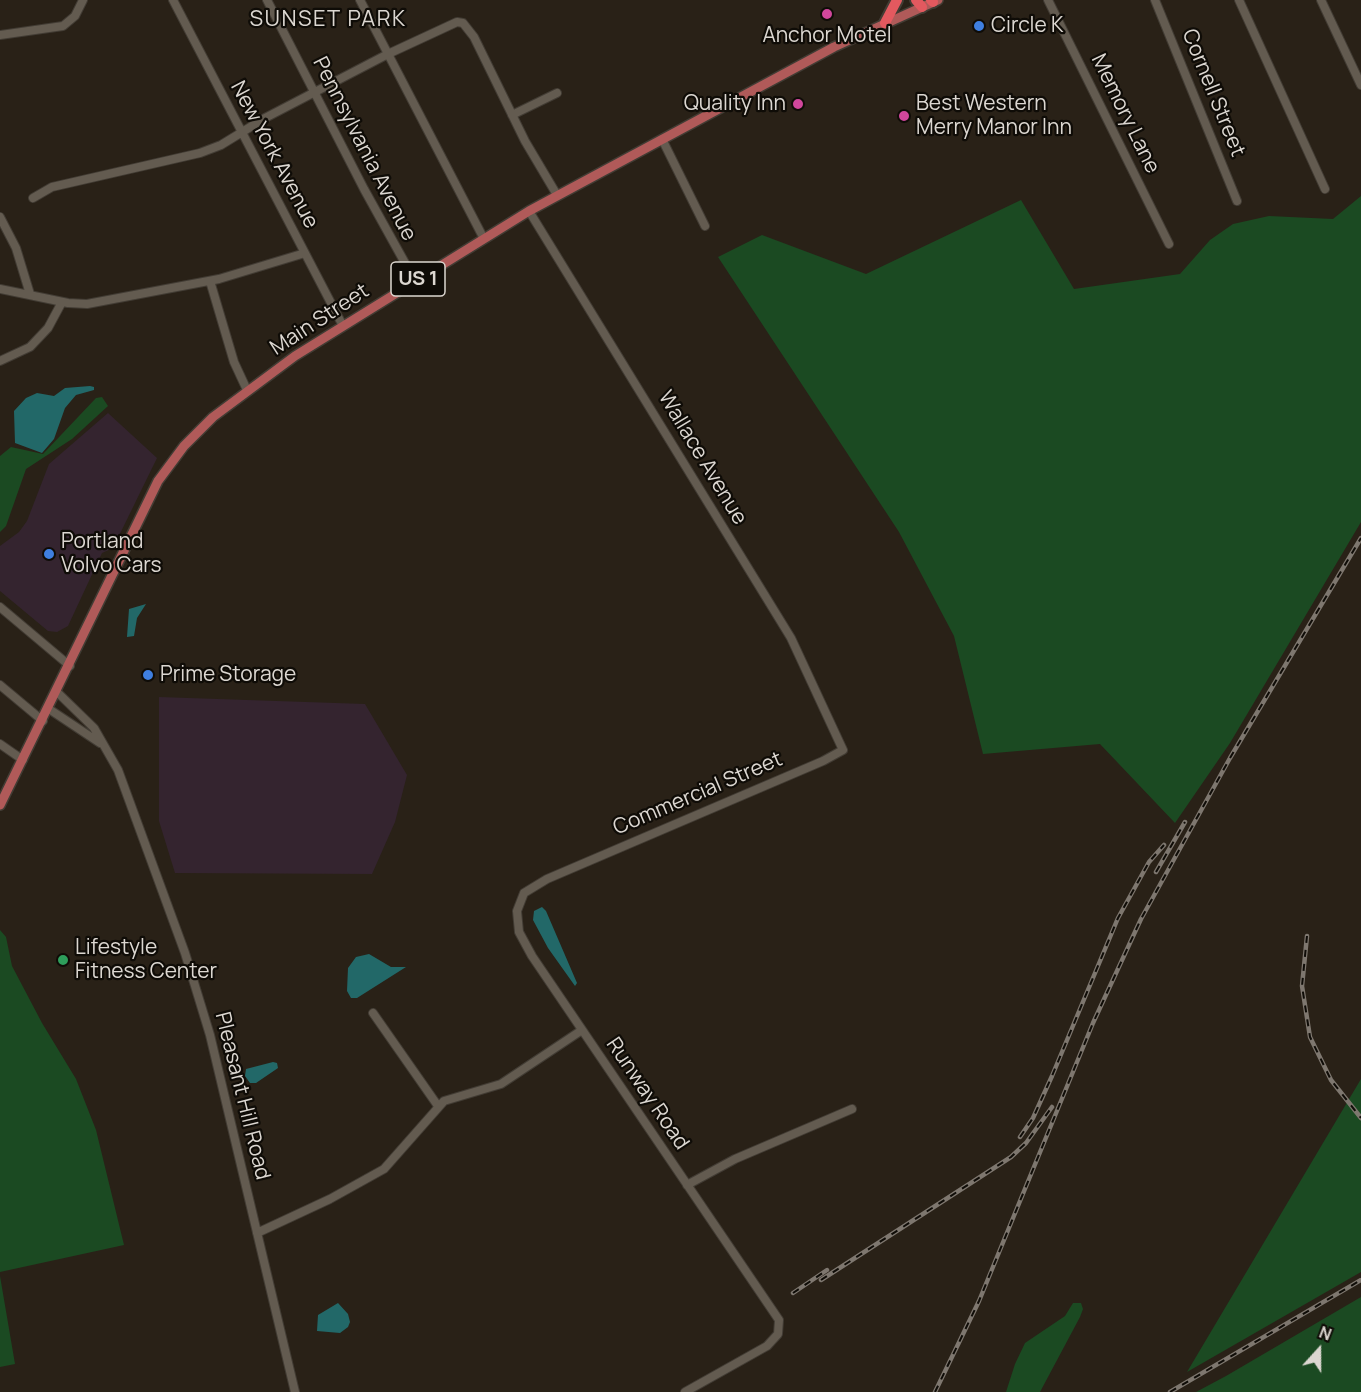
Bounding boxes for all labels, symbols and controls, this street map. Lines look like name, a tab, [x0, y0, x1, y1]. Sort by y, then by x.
district label: SUNSET PARK	[249, 7, 407, 33]
marker: Anchor Motel	[820, 7, 834, 21]
place label: Circle K	[991, 13, 1063, 39]
marker: Circle K	[972, 19, 986, 33]
place label: Anchor Motel	[762, 23, 892, 49]
street label: Cornell Street	[1176, 26, 1250, 160]
street label: Memory Lane	[1085, 50, 1165, 178]
street label: Pennsylvania Avenue	[307, 53, 421, 245]
street label: New York Avenue	[225, 77, 323, 233]
place label: Quality Inn	[684, 91, 786, 117]
place label: Best Western Merry Manor Inn	[916, 91, 1072, 141]
marker: Quality Inn	[791, 97, 805, 111]
marker: Best Western Merry Manor Inn	[897, 109, 911, 123]
road number: US 1	[391, 262, 445, 296]
street label: Main Street	[266, 279, 374, 361]
street label: Wallace Avenue	[652, 387, 752, 529]
place label: Portland Volvo Cars	[61, 529, 161, 579]
marker: Portland Volvo Cars	[42, 547, 56, 561]
place label: Prime Storage	[160, 662, 296, 688]
marker: Prime Storage	[141, 668, 155, 682]
street label: Commercial Street	[610, 747, 786, 841]
place label: Lifestyle Fitness Center	[75, 935, 217, 985]
marker: Lifestyle Fitness Center	[56, 953, 70, 967]
street label: Pleasant Hill Road	[209, 1009, 275, 1183]
street label: Runway Road	[600, 1033, 694, 1155]
north arrow	[1289, 1320, 1349, 1380]
text: N	[1316, 1321, 1335, 1346]

